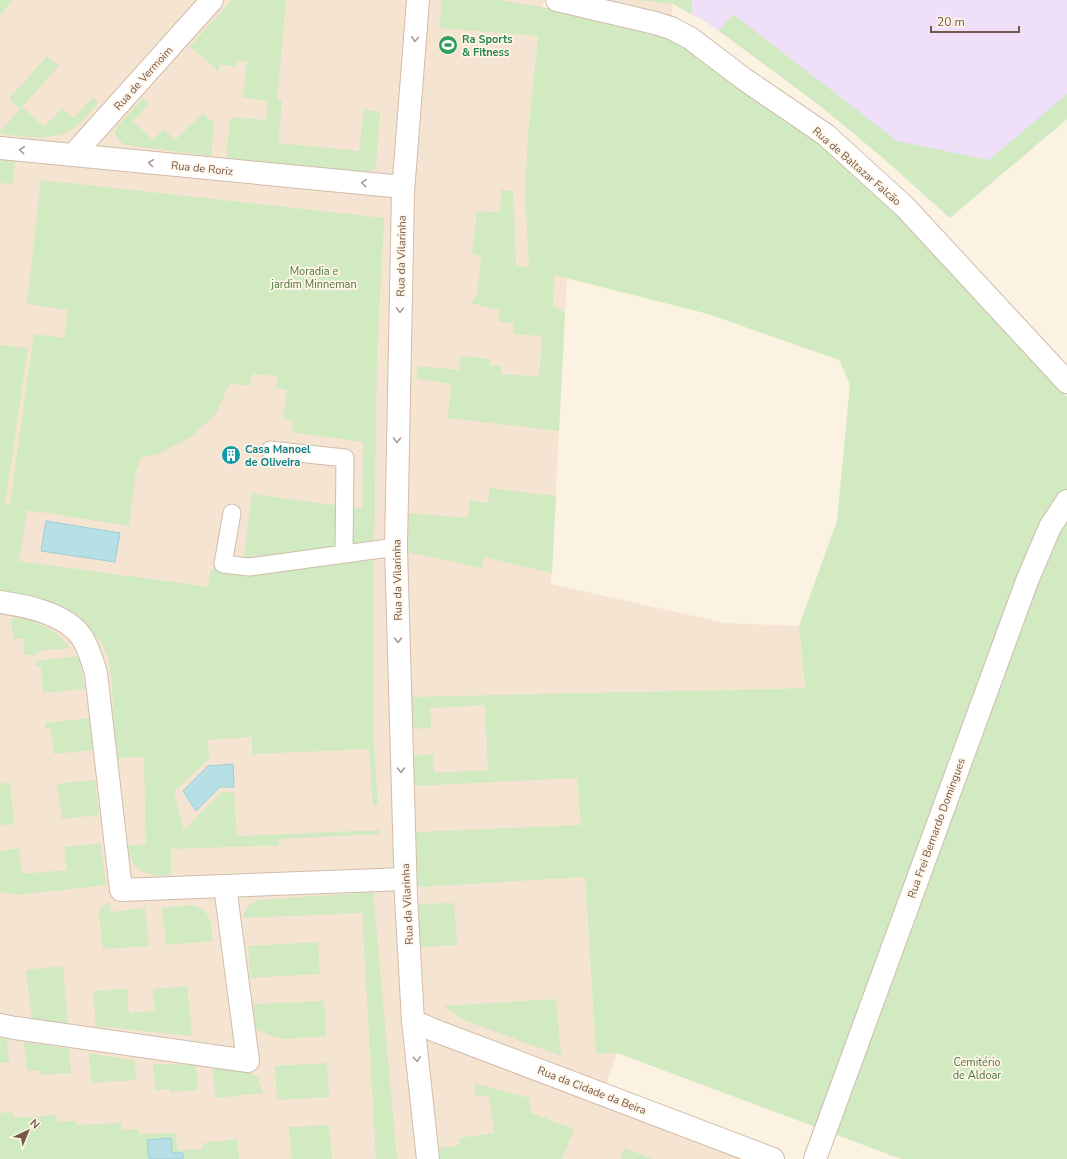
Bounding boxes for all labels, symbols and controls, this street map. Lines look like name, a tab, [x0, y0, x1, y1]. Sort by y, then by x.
scale bar	[931, 8, 1019, 34]
text: 20 m	[937, 14, 965, 30]
place label: Ra Sports & Fitness	[462, 32, 513, 60]
sports icon: Ra Sports & Fitness	[437, 34, 459, 56]
one-way arrow	[411, 36, 420, 42]
street label: Rua de Vermoim	[111, 43, 176, 114]
street label: Rua de Baltazar Falcão	[809, 124, 904, 209]
one-way arrow	[19, 146, 25, 155]
one-way arrow	[148, 158, 155, 167]
street label: Rua de Roriz	[170, 158, 234, 179]
one-way arrow	[361, 179, 368, 188]
street label: Rua da Vilarinha	[393, 215, 410, 297]
park label: Moradia e jardim Minneman	[270, 264, 357, 292]
one-way arrow	[396, 307, 404, 313]
one-way arrow	[393, 437, 402, 443]
place label: Casa Manoel de Oliveira	[245, 442, 311, 470]
building icon: Casa Manoel de Oliveira	[220, 444, 242, 466]
street label: Rua da Vilarinha	[389, 539, 406, 621]
one-way arrow	[394, 637, 402, 643]
street label: Rua Frei Bernardo Domingues	[904, 756, 969, 900]
one-way arrow	[397, 767, 405, 773]
street label: Rua da Vilarinha	[398, 863, 417, 945]
park label: Cemitério de Aldoar	[953, 1055, 1001, 1083]
one-way arrow	[412, 1056, 421, 1063]
street label: Rua da Cidade da Beira	[535, 1063, 648, 1118]
north arrow	[8, 1111, 48, 1151]
text: N	[26, 1116, 43, 1132]

